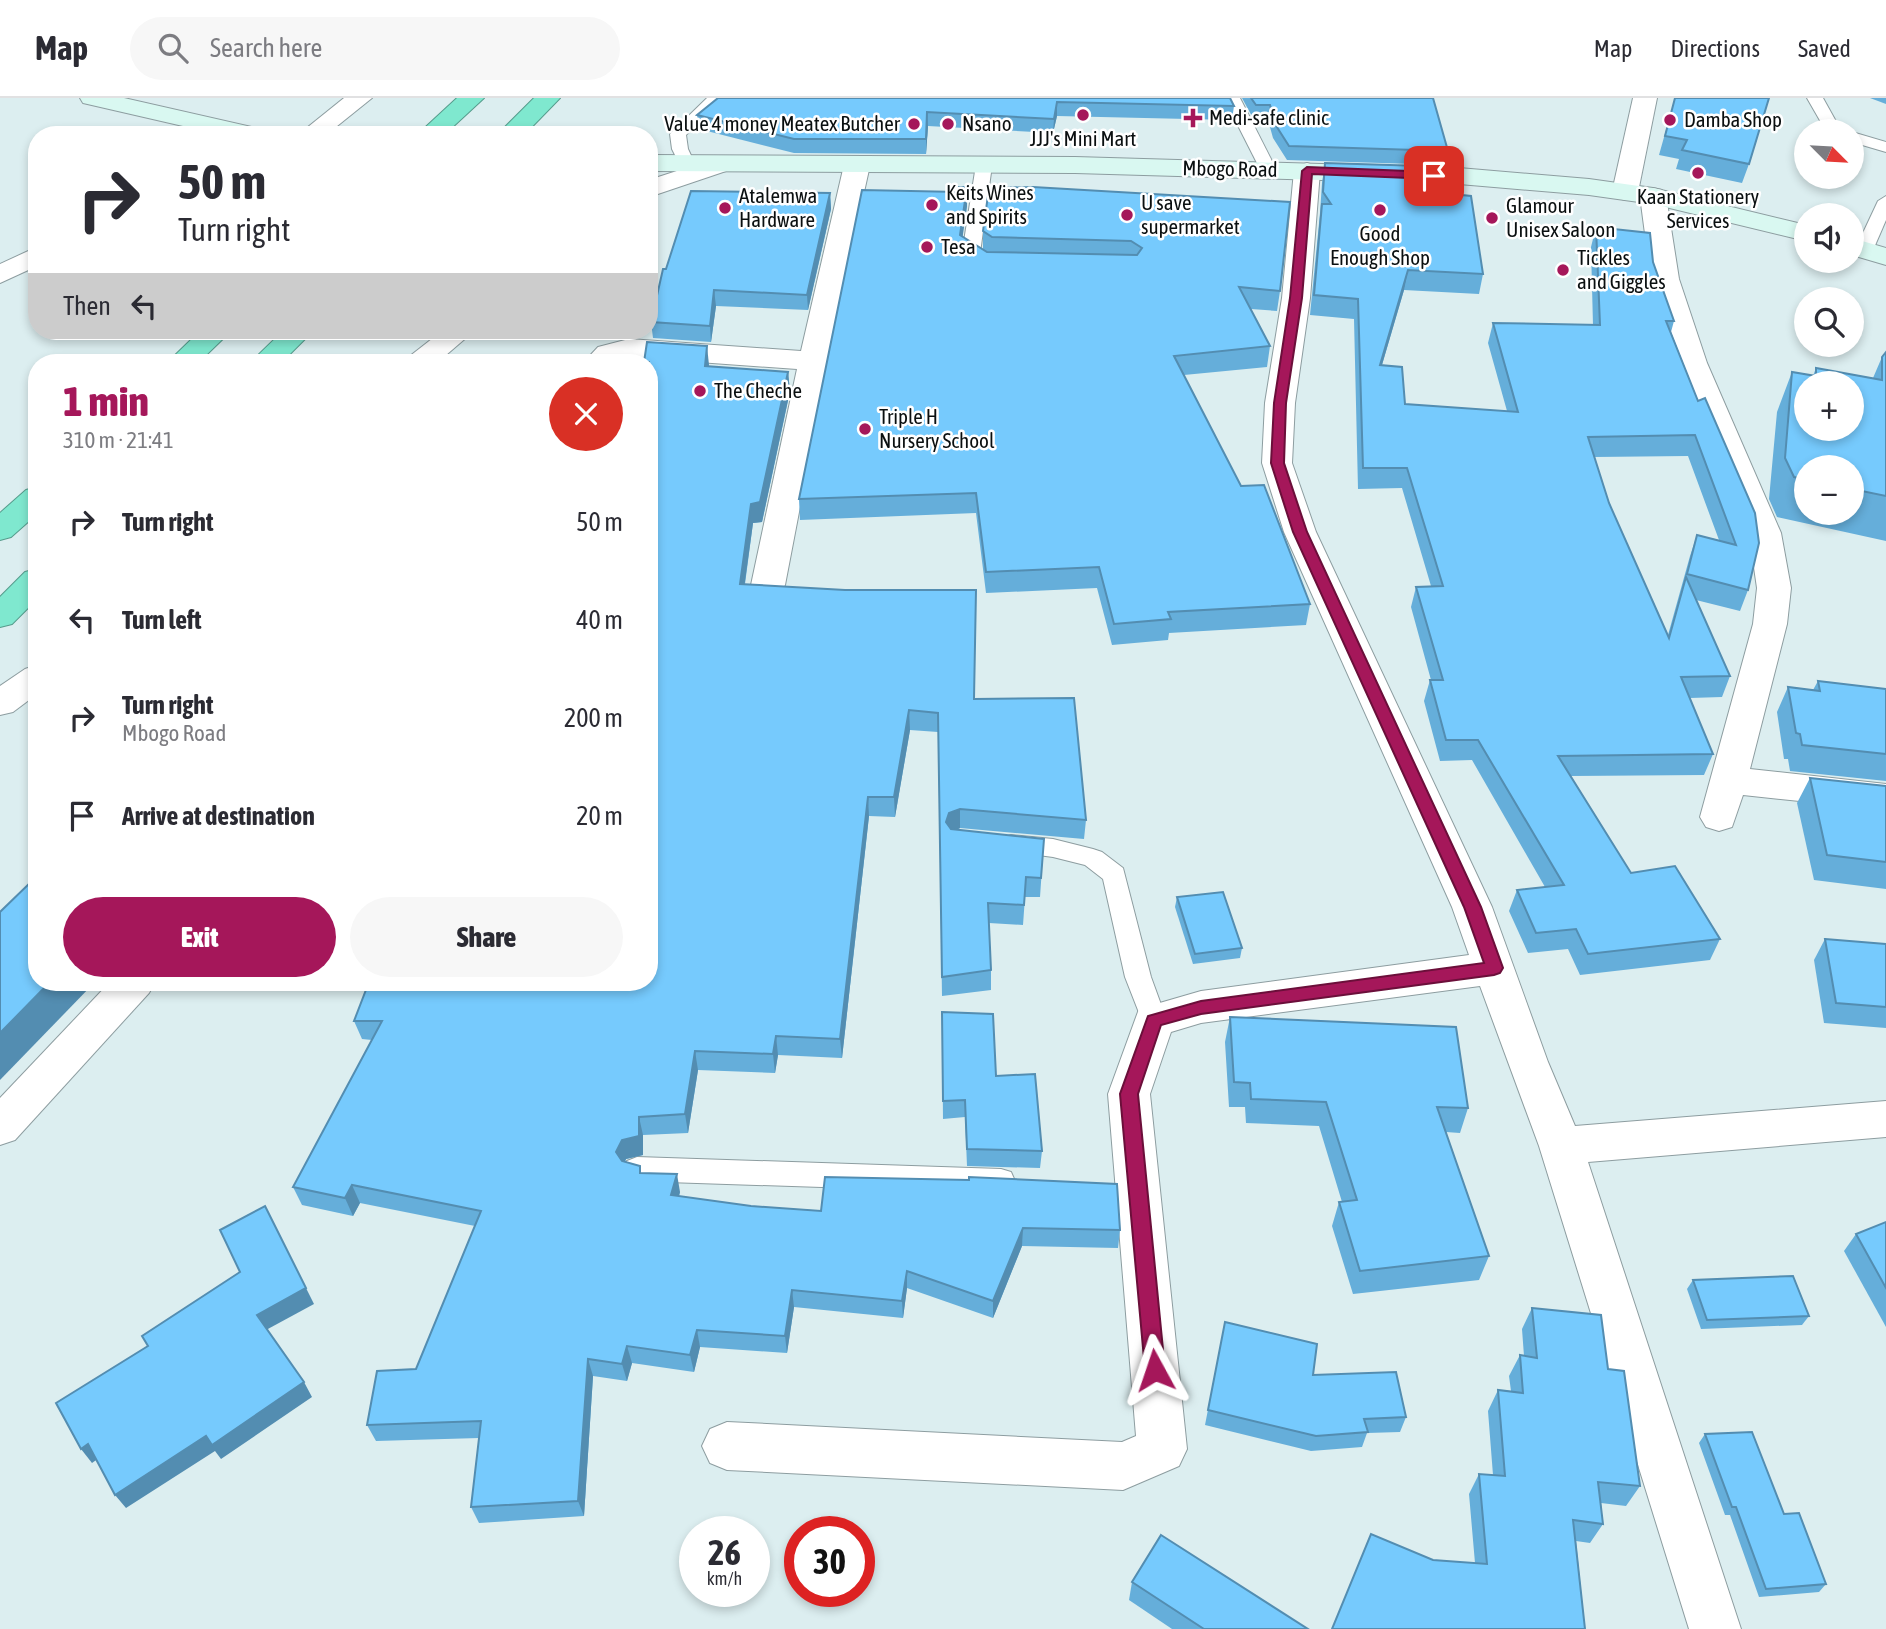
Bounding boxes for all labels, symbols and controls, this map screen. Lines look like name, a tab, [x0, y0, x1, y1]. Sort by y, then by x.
search box	[130, 17, 620, 80]
text: Map	[35, 29, 88, 67]
icon: search	[154, 29, 192, 67]
text: Search here	[210, 33, 322, 63]
text: Map	[1594, 35, 1632, 62]
text: Directions	[1670, 35, 1760, 62]
text: Saved	[1798, 35, 1851, 62]
place label: Medi-safe clinic	[1209, 105, 1329, 129]
marker: JJJ's Mini Mart	[1075, 107, 1091, 123]
place label: Damba Shop	[1684, 107, 1782, 131]
marker: Medi-safe clinic	[1183, 108, 1203, 128]
place label: Value 4 money Meatex Butcher	[664, 111, 901, 135]
place label: Nsano	[962, 111, 1012, 135]
marker: Damba Shop	[1662, 112, 1678, 128]
marker: Value 4 money Meatex Butcher	[906, 116, 922, 132]
marker: Nsano	[940, 116, 956, 132]
north arrow	[1794, 119, 1864, 189]
map controls	[1794, 119, 1864, 525]
place label: JJJ's Mini Mart	[1030, 126, 1136, 150]
pin	[1404, 146, 1464, 206]
text: 50 m	[178, 153, 266, 209]
icon: right	[63, 154, 154, 245]
street label: Mbogo Road	[1182, 155, 1278, 181]
icon: arrive	[1415, 157, 1453, 195]
marker: Kaan Stationery Services	[1690, 165, 1706, 181]
place label: Keits Wines and Spirits	[946, 180, 1034, 228]
place label: Atalemwa Hardware	[739, 183, 817, 231]
place label: Kaan Stationery Services	[1637, 184, 1760, 232]
place label: U save supermarket	[1141, 190, 1240, 238]
place label: Glamour Unisex Saloon	[1506, 193, 1615, 241]
marker: Keits Wines and Spirits	[924, 197, 940, 213]
marker: Atalemwa Hardware	[717, 200, 733, 216]
marker: Good Enough Shop	[1372, 202, 1388, 218]
button: sound	[1794, 203, 1864, 273]
marker: U save supermarket	[1119, 207, 1135, 223]
marker: Glamour Unisex Saloon	[1484, 210, 1500, 226]
text: Turn right	[178, 211, 291, 248]
place label: Good Enough Shop	[1330, 221, 1430, 269]
place label: Tesa	[941, 234, 976, 258]
marker: Tesa	[919, 239, 935, 255]
place label: Tickles and Giggles	[1577, 245, 1666, 293]
marker: Tickles and Giggles	[1555, 262, 1571, 278]
icon: left	[125, 287, 163, 325]
button: search	[1794, 287, 1864, 357]
text: Then	[63, 291, 111, 321]
button: +	[1794, 371, 1864, 441]
text: 1 min	[63, 377, 149, 425]
button: close	[549, 377, 623, 451]
place label: The Cheche	[714, 378, 802, 402]
marker: The Cheche	[692, 383, 708, 399]
place label: Triple H Nursery School	[879, 404, 995, 452]
marker: Triple H Nursery School	[857, 421, 873, 437]
text: 310 m · 21:41	[63, 427, 174, 453]
button: −	[1794, 455, 1864, 525]
icon: right	[63, 503, 101, 541]
text: Turn right	[122, 507, 213, 537]
text: 50 m	[576, 507, 623, 537]
icon: left	[63, 601, 101, 639]
text: Turn left	[122, 605, 202, 635]
text: 40 m	[576, 605, 623, 635]
text: Turn right	[122, 690, 213, 720]
icon: right	[63, 699, 101, 737]
text: 200 m	[564, 703, 623, 733]
text: Mbogo Road	[122, 720, 226, 746]
icon: arrive	[63, 797, 101, 835]
text: Arrive at destination	[122, 801, 315, 831]
text: 20 m	[576, 801, 623, 831]
button: Exit	[63, 897, 336, 977]
button: Share	[350, 897, 623, 977]
position arrow	[1118, 1333, 1192, 1407]
speed limit sign: 30	[784, 1516, 875, 1607]
text: 26	[708, 1532, 741, 1572]
text: km/h	[707, 1568, 742, 1589]

